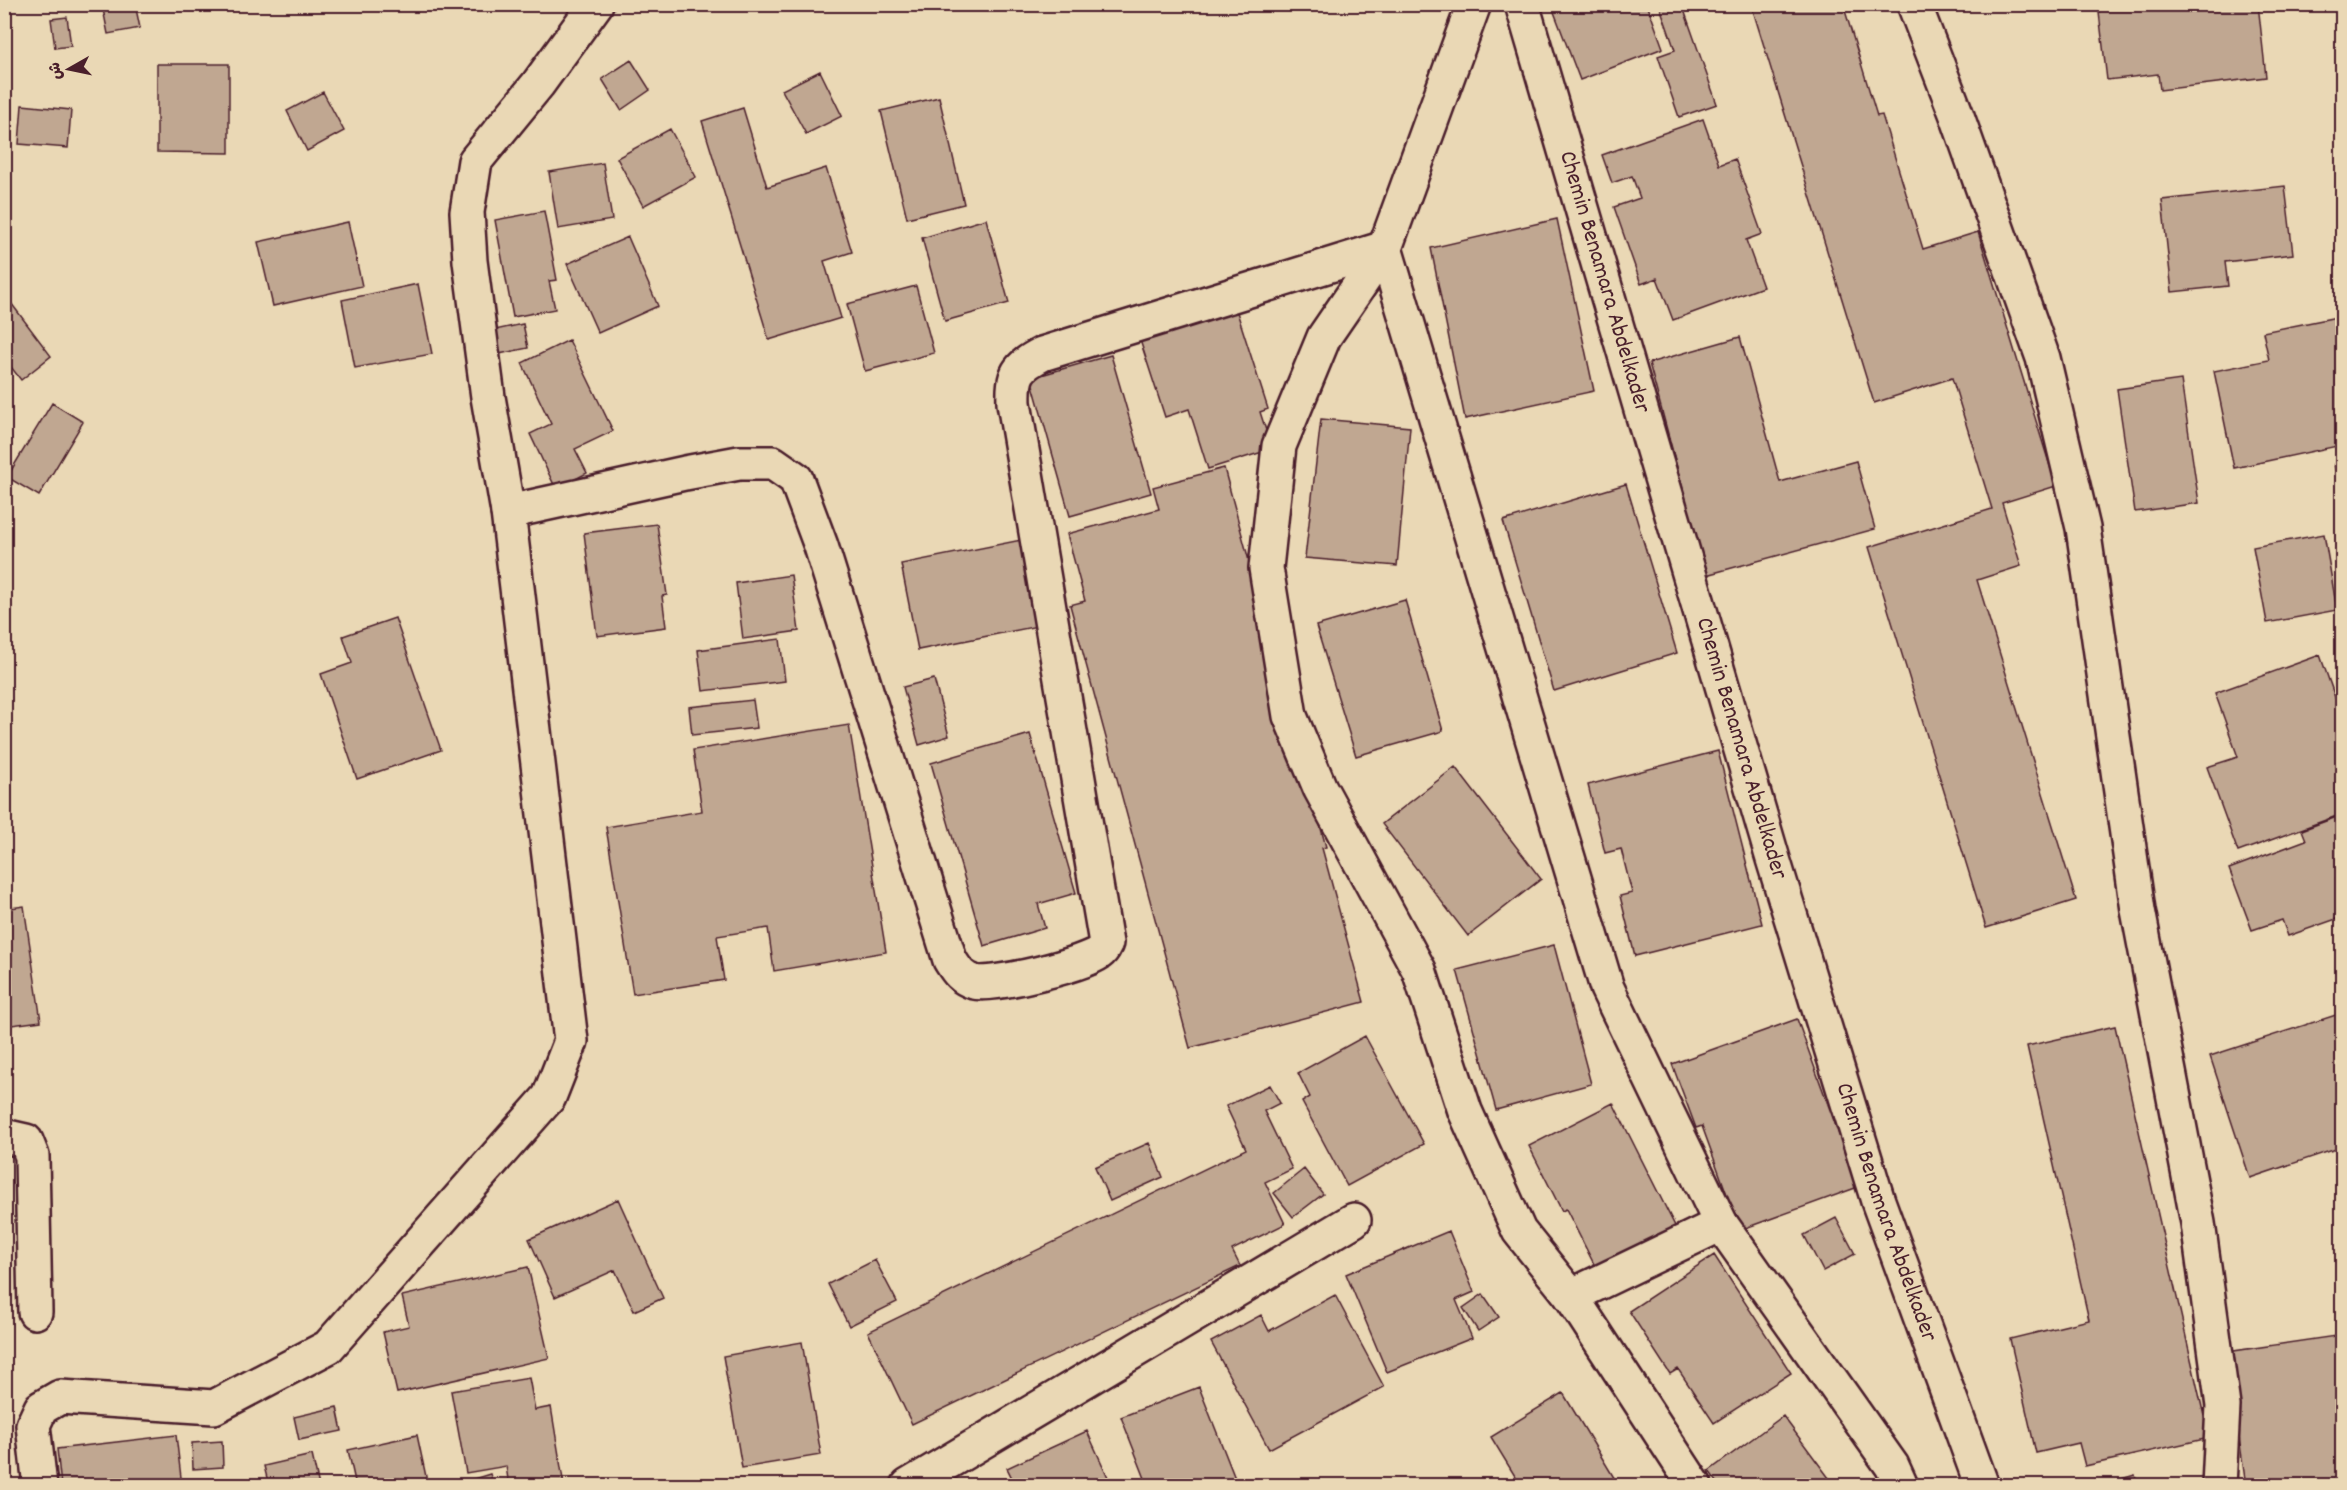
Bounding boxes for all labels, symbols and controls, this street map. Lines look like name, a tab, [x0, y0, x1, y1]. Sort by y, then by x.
north arrow	[39, 39, 99, 99]
text: ش	[44, 60, 69, 81]
street label: Chemin Benamara Abdelkader	[1549, 147, 1658, 417]
street label: Chemin Benamara Abdelkader	[1686, 613, 1795, 884]
street label: Chemin Benamara Abdelkader	[1826, 1079, 1945, 1347]

